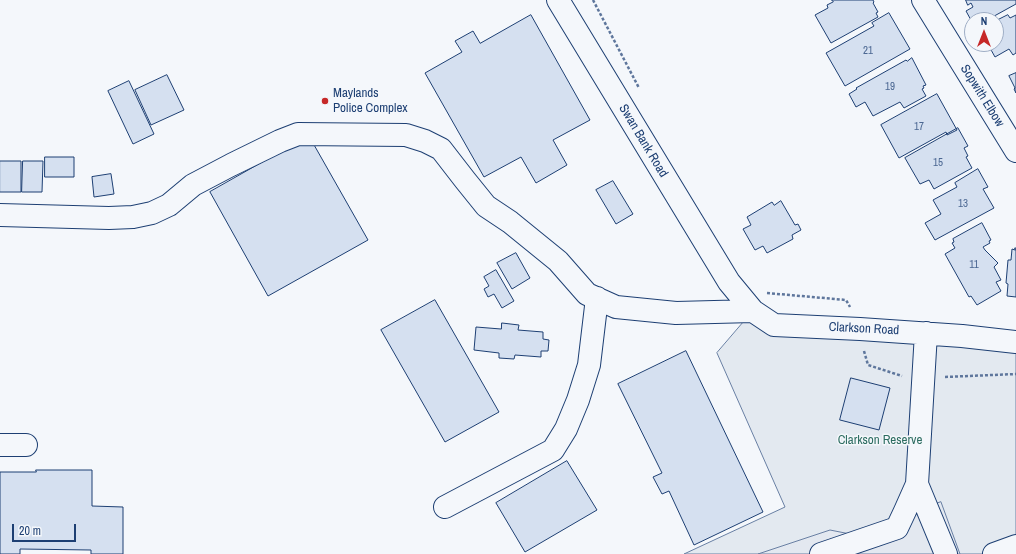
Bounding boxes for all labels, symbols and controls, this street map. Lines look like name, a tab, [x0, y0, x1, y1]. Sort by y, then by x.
north arrow	[964, 12, 1004, 52]
text: N	[981, 14, 987, 28]
house number: 21	[863, 44, 873, 58]
street label: Sopwith Elbow	[957, 62, 1007, 130]
house number: 19	[885, 80, 895, 94]
place label: Maylands Police Complex	[333, 86, 408, 117]
marker: Maylands Police Complex	[320, 96, 330, 106]
street label: Swan Bank Road	[615, 102, 671, 180]
house number: 17	[914, 120, 924, 134]
house number: 15	[933, 156, 943, 170]
house number: 13	[958, 197, 968, 211]
house number: 11	[969, 258, 979, 272]
street label: Clarkson Road	[828, 319, 900, 339]
park label: Clarkson Reserve	[838, 433, 922, 449]
scale bar	[14, 516, 78, 542]
text: 20 m	[19, 523, 41, 539]

